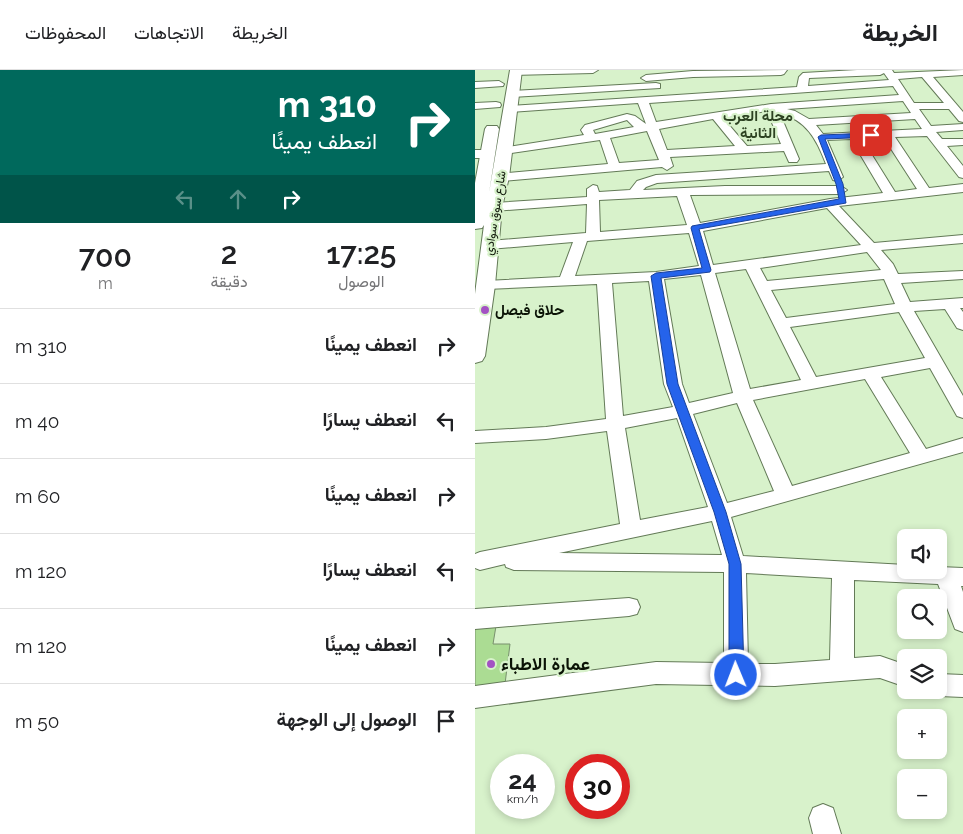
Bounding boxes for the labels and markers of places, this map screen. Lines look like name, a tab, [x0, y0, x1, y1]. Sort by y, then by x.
pin	[850, 114, 892, 156]
place label: حلاق فيصل	[495, 301, 564, 319]
marker: حلاق فيصل	[479, 304, 491, 316]
place label: عمارة الاطباء	[501, 653, 590, 675]
marker: عمارة الاطباء	[485, 658, 497, 670]

